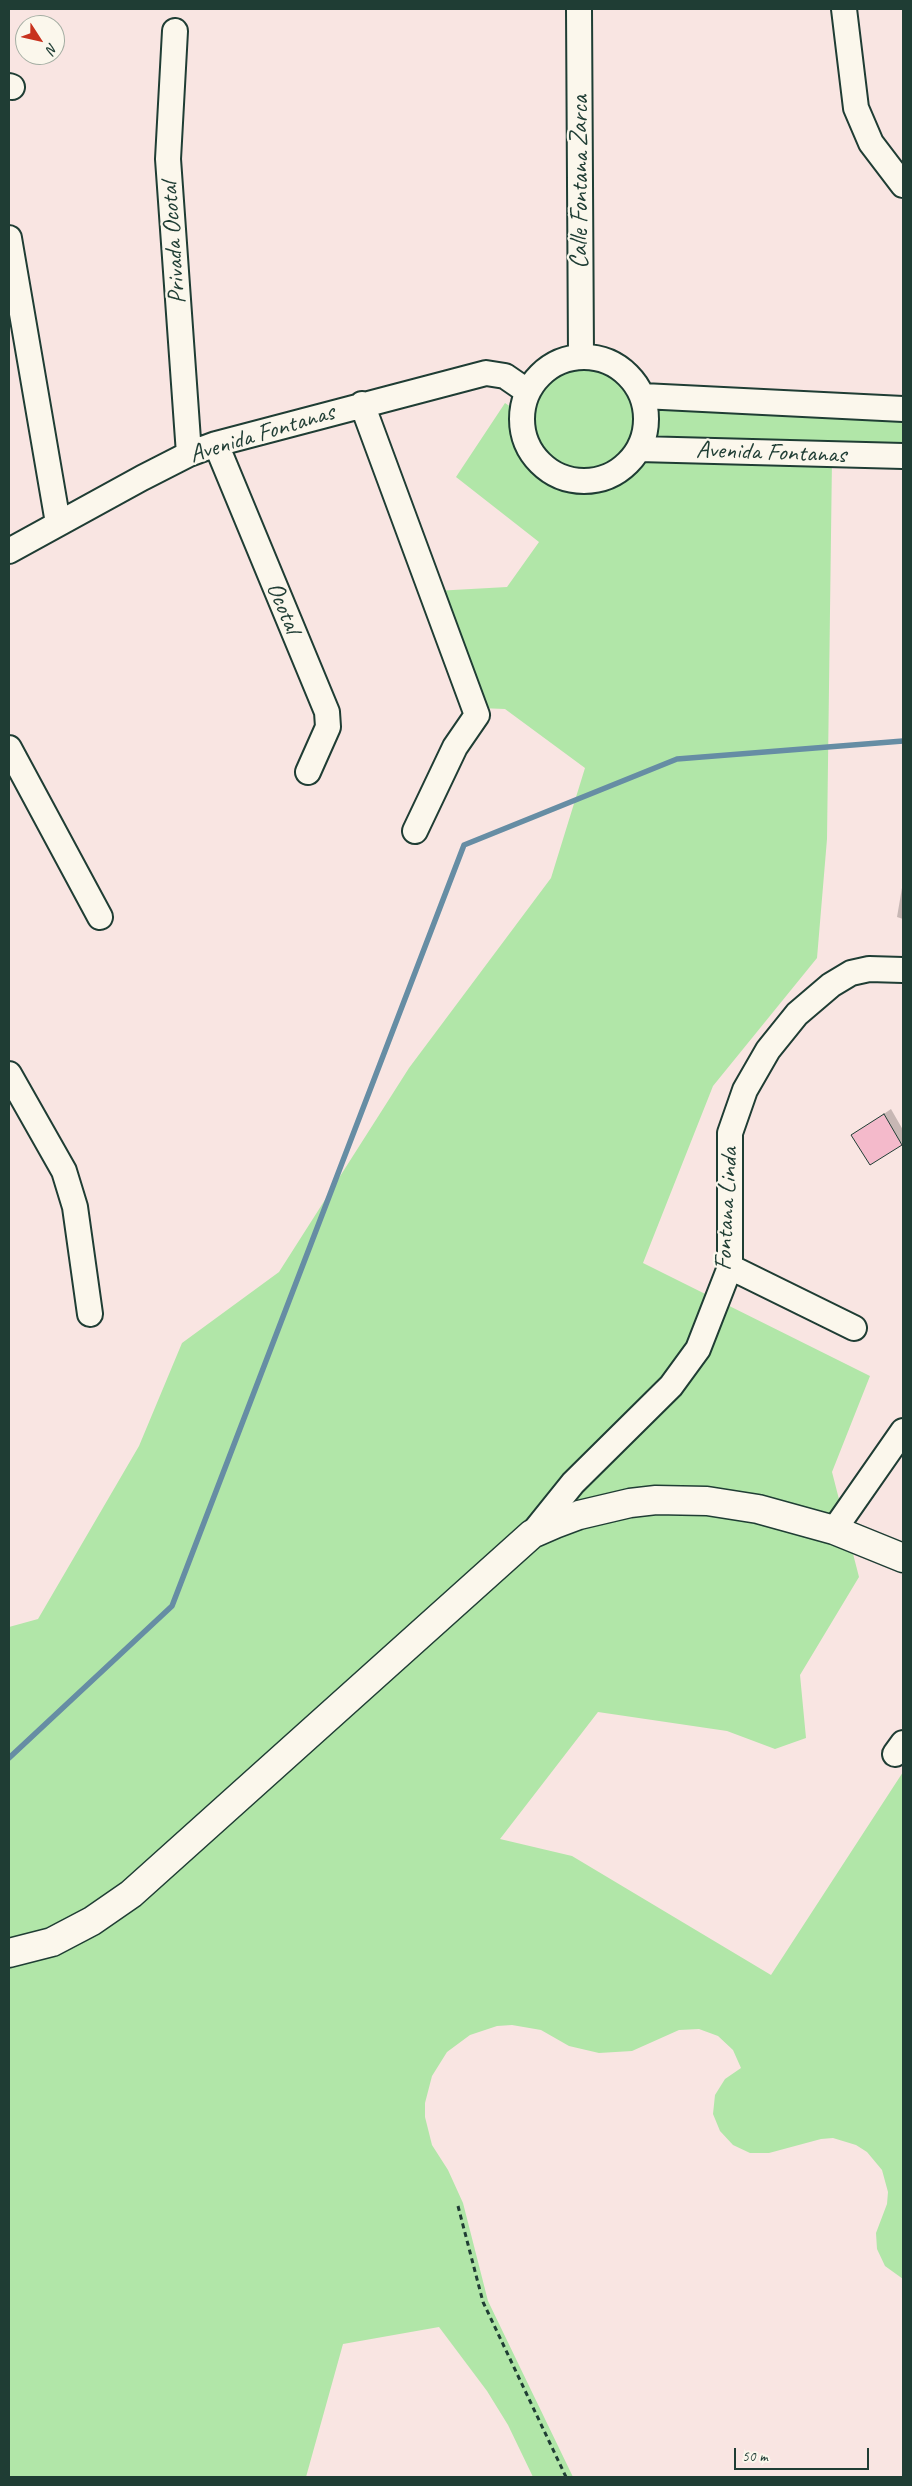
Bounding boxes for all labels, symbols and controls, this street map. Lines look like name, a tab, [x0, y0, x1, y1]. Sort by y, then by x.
north arrow	[15, 15, 65, 65]
text: N	[42, 40, 61, 57]
street label: Calle Fontana Zarca	[565, 95, 595, 269]
street label: Privada Ocotal	[155, 181, 193, 305]
street label: Avenida Fontanas	[186, 398, 338, 470]
street label: Avenida Fontanas	[695, 435, 847, 471]
street label: Ocotal	[259, 578, 307, 638]
street label: Fontana Linda	[709, 1147, 745, 1271]
scale bar	[737, 2438, 872, 2470]
text: 50 m	[742, 2447, 768, 2466]

